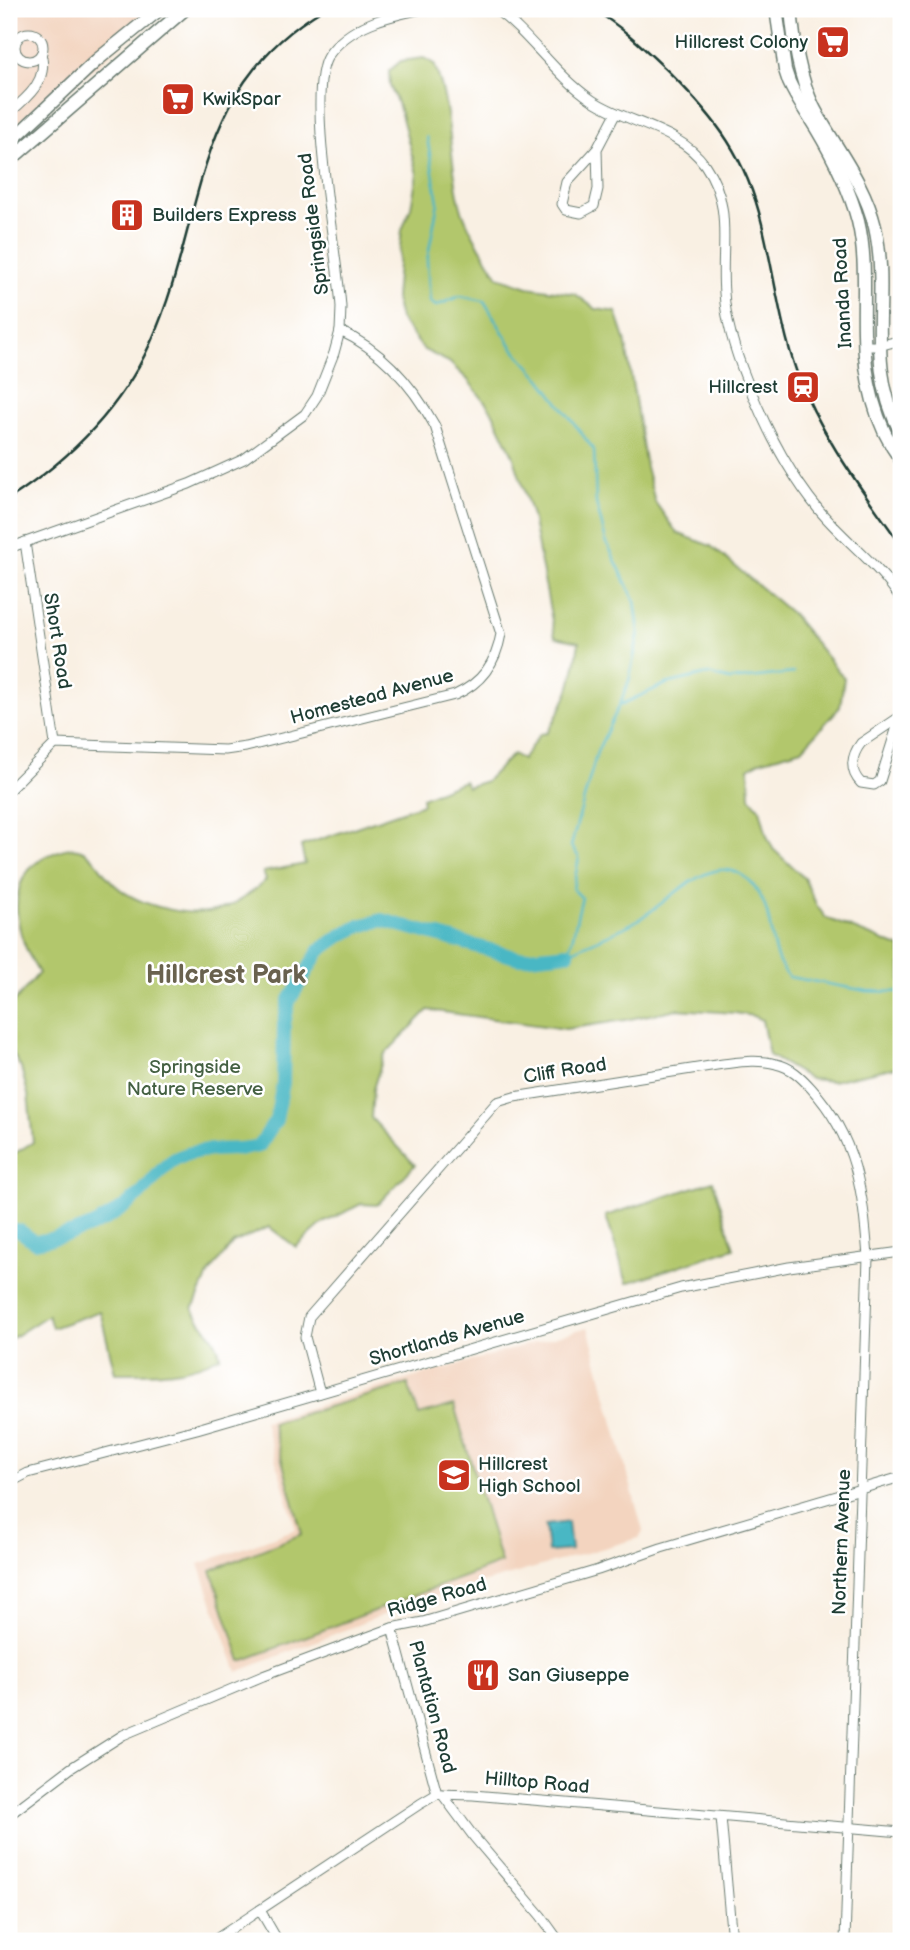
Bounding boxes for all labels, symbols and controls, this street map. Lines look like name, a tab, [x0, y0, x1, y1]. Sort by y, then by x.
supermarket icon: Hillcrest Colony	[814, 23, 852, 61]
place label: Hillcrest Colony	[675, 31, 808, 54]
supermarket icon: KwikSpar	[159, 80, 197, 118]
place label: KwikSpar	[202, 88, 282, 111]
street label: Springside Road	[294, 152, 334, 296]
building icon: Builders Express	[108, 196, 146, 234]
place label: Builders Express	[152, 204, 297, 227]
street label: Inanda Road	[829, 237, 857, 349]
station icon: Hillcrest	[784, 368, 822, 406]
place label: Hillcrest	[708, 376, 778, 399]
street label: Short Road	[38, 591, 76, 691]
street label: Homestead Avenue	[288, 664, 456, 730]
district label: Hillcrest Park	[146, 960, 306, 991]
street label: Cliff Road	[522, 1053, 608, 1089]
park label: Springside Nature Reserve	[127, 1056, 263, 1101]
street label: Shortlands Avenue	[367, 1305, 527, 1371]
place label: Hillcrest High School	[478, 1453, 581, 1498]
school or university icon: Hillcrest High School	[435, 1456, 473, 1494]
street label: Northern Avenue	[828, 1469, 856, 1615]
street label: Ridge Road	[385, 1573, 489, 1623]
street label: Plantation Road	[403, 1638, 461, 1776]
restaurant icon: San Giuseppe	[464, 1656, 502, 1694]
place label: San Giuseppe	[508, 1664, 629, 1687]
street label: Hilltop Road	[484, 1767, 590, 1799]

